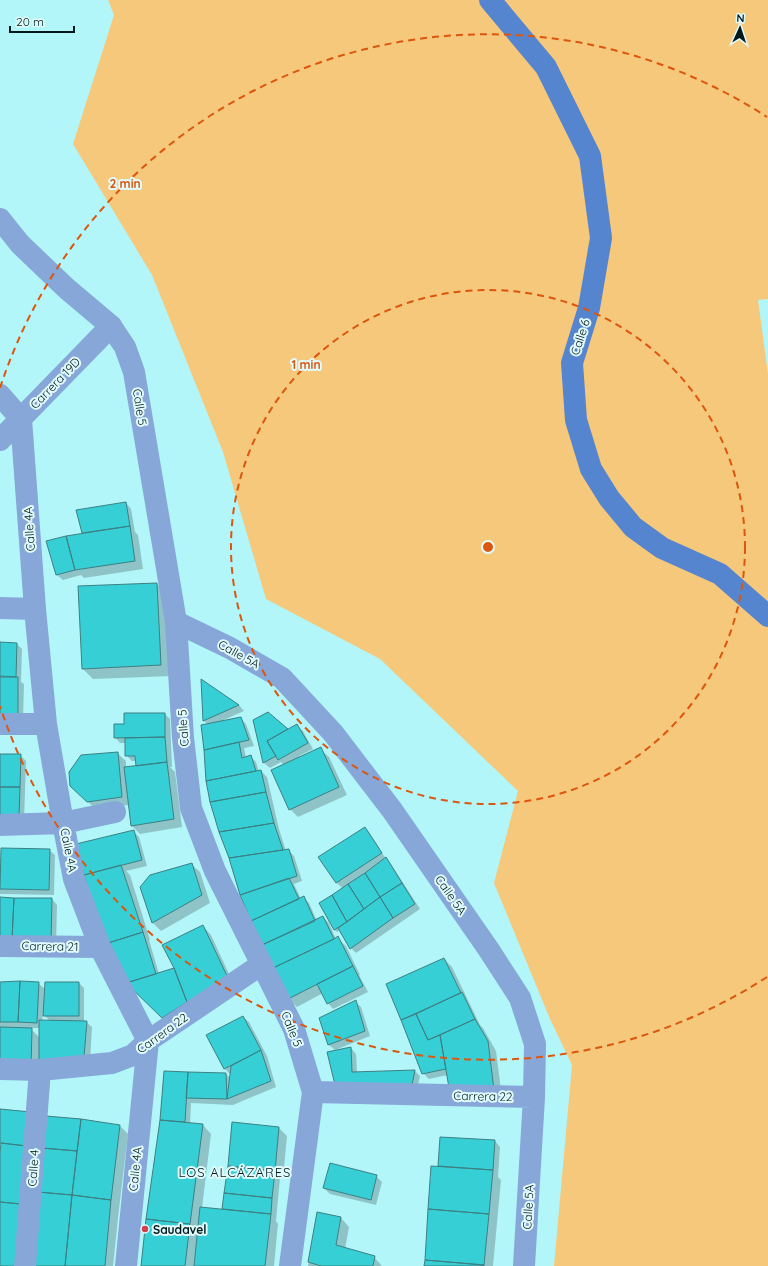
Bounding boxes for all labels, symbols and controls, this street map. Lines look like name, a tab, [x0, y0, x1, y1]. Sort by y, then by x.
scale bar	[10, 8, 74, 34]
north arrow	[720, 8, 760, 48]
text: N	[736, 11, 745, 25]
text: 20 m	[16, 14, 44, 29]
text: 2 min	[109, 176, 141, 191]
street label: Calle 6	[567, 317, 593, 357]
street label: Carrera 19D	[27, 354, 83, 412]
text: 1 min	[291, 357, 321, 372]
street label: Calle 5	[130, 388, 150, 426]
street label: Calle 4A	[20, 506, 38, 552]
centre of rings	[481, 540, 495, 554]
street label: Calle 5A	[216, 637, 262, 672]
street label: Calle 5	[174, 709, 192, 747]
street label: Calle 4A	[57, 827, 81, 874]
street label: Calle 5A	[432, 872, 470, 918]
street label: Carrera 21	[21, 938, 79, 954]
street label: Carrera 22	[134, 1009, 191, 1056]
street label: Calle 5	[278, 1009, 306, 1049]
street label: Carrera 22	[453, 1088, 513, 1104]
street label: Calle 4A	[125, 1146, 145, 1192]
street label: Calle 4	[24, 1149, 42, 1187]
district label: LOS ALCÁZARES	[179, 1164, 291, 1180]
street label: Calle 5A	[519, 1184, 537, 1230]
place label: Saudavel	[153, 1222, 207, 1237]
marker: Saudavel	[140, 1224, 150, 1234]

